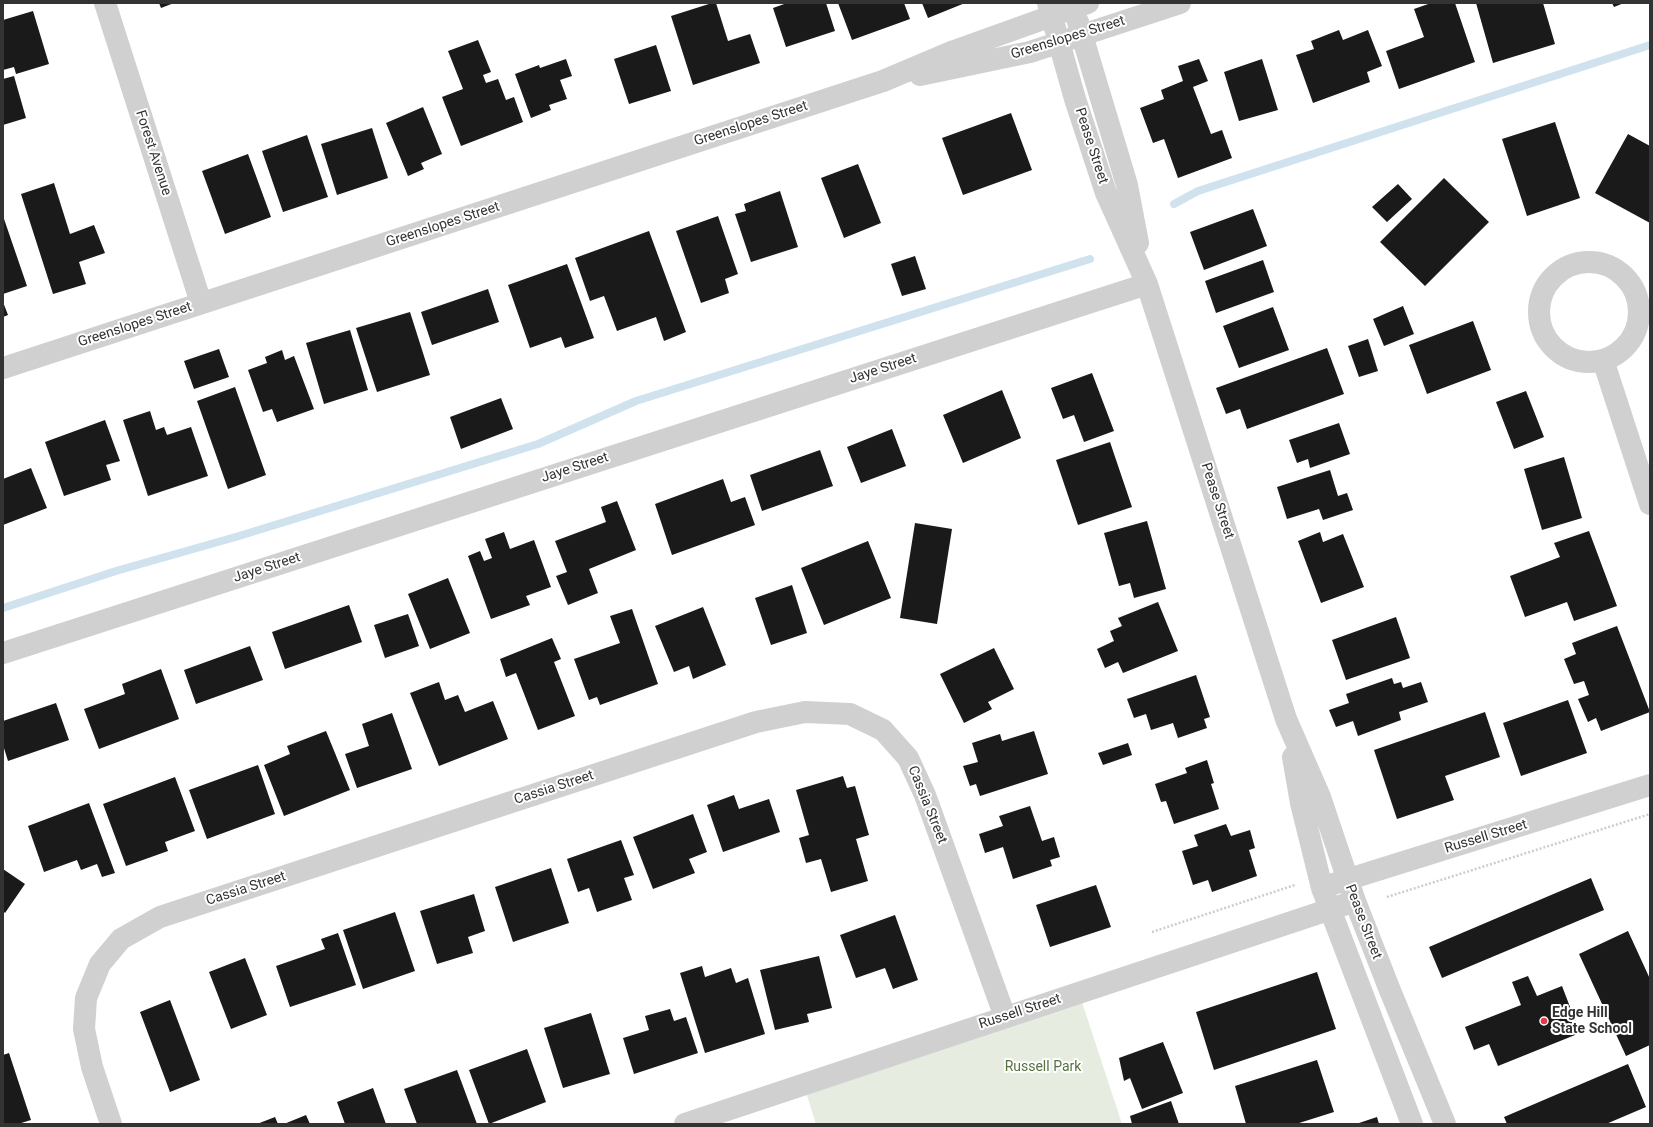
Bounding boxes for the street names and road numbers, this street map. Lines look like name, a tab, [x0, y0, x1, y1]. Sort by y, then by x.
street label: Greenslopes Street	[1009, 13, 1127, 63]
street label: Greenslopes Street	[692, 98, 810, 150]
street label: Pease Street	[1071, 106, 1111, 186]
street label: Forest Avenue	[131, 108, 175, 198]
street label: Greenslopes Street	[384, 199, 502, 251]
street label: Greenslopes Street	[76, 299, 194, 351]
street label: Jaye Street	[847, 350, 919, 388]
street label: Jaye Street	[539, 449, 611, 487]
street label: Pease Street	[1197, 461, 1237, 541]
street label: Jaye Street	[231, 549, 303, 587]
street label: Cassia Street	[904, 764, 950, 846]
street label: Cassia Street	[512, 767, 596, 809]
street label: Russell Street	[1443, 816, 1529, 858]
street label: Cassia Street	[204, 868, 288, 910]
street label: Pease Street	[1341, 882, 1385, 962]
street label: Russell Street	[977, 991, 1063, 1033]

